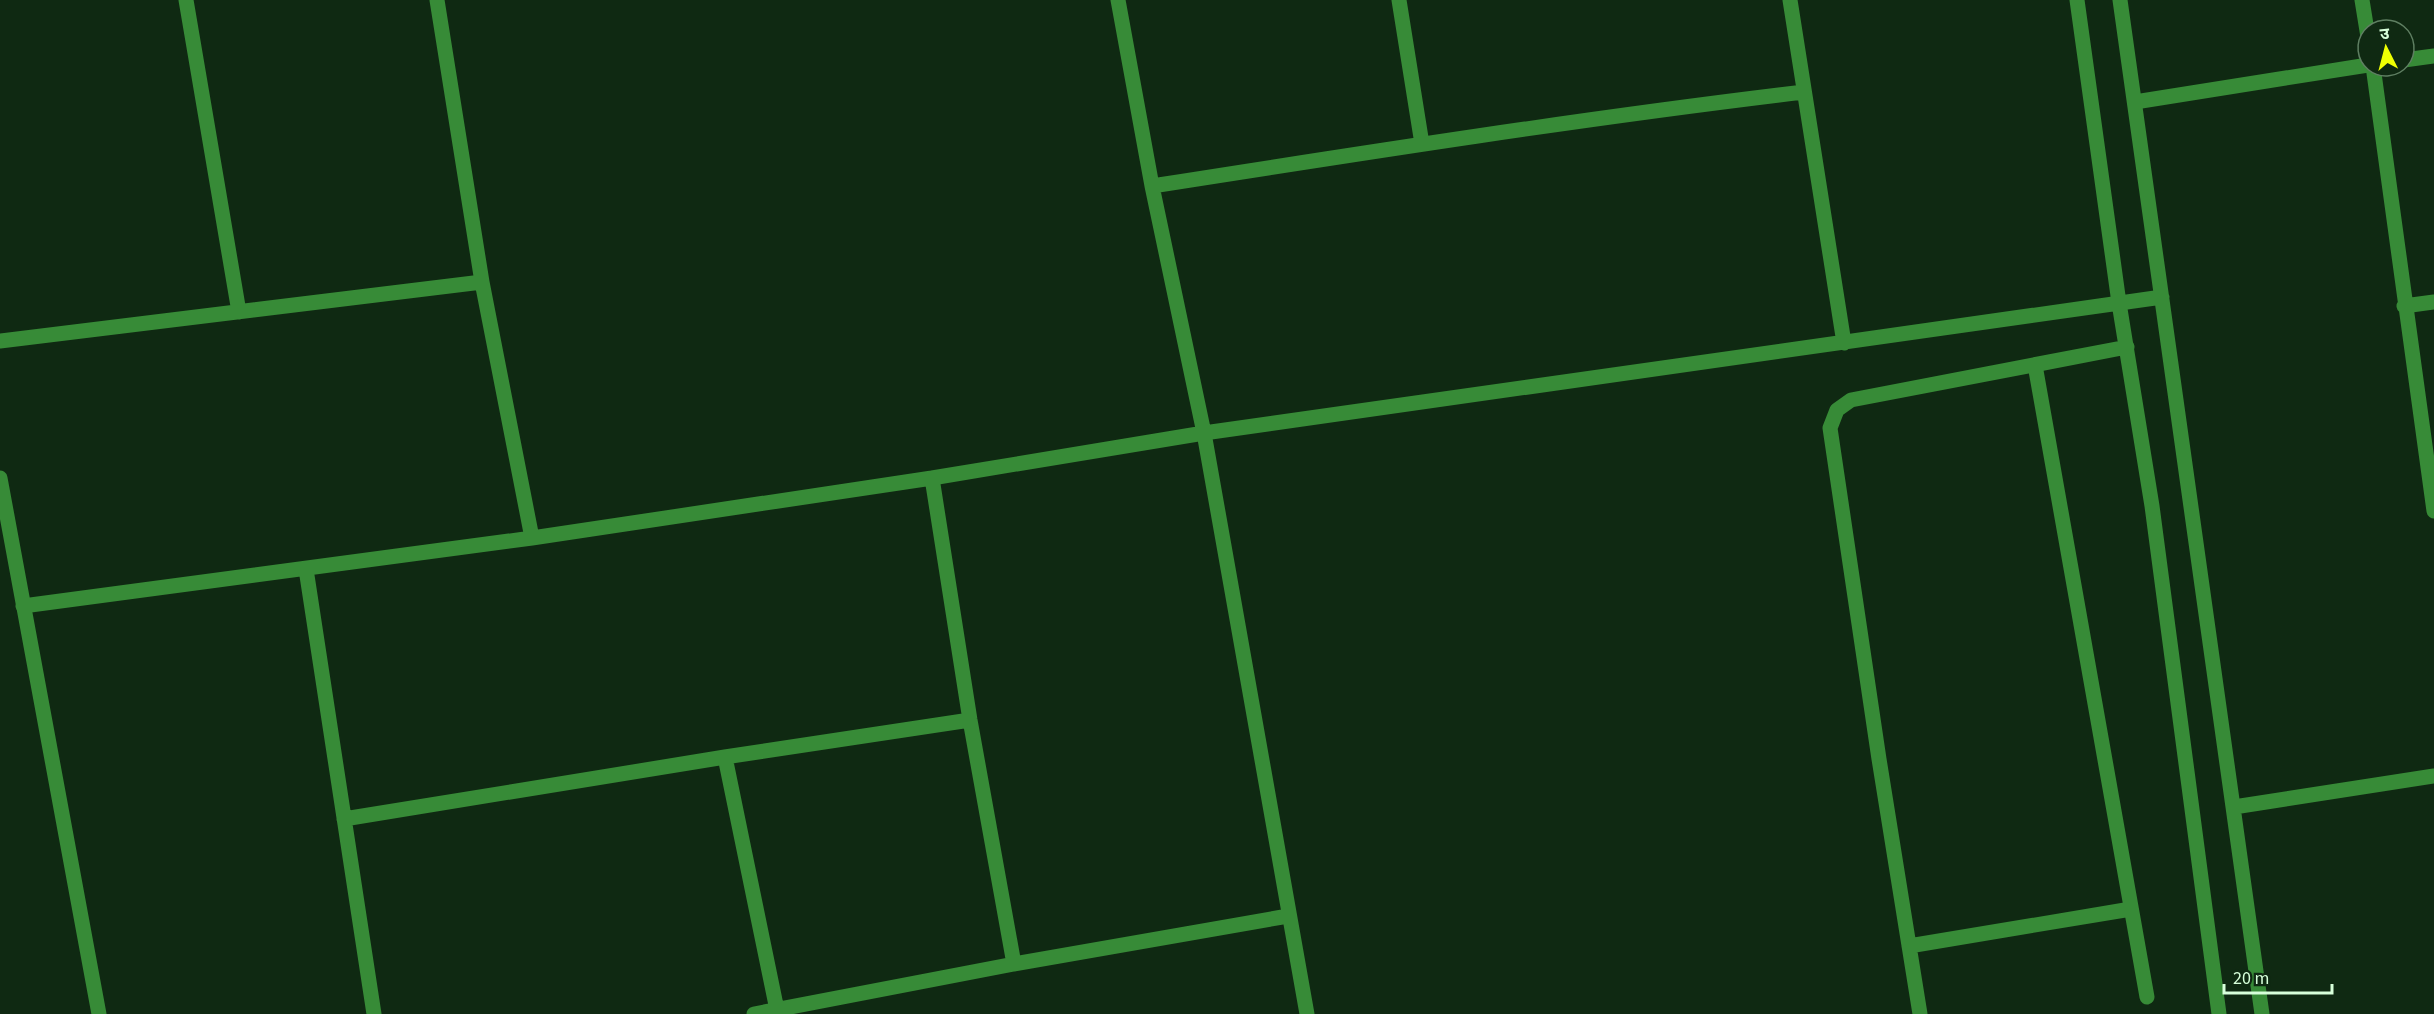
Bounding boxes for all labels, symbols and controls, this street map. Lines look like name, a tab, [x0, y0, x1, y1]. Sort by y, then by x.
north arrow	[2356, 18, 2416, 78]
text: उ	[2379, 23, 2391, 46]
scale bar	[2224, 957, 2332, 995]
text: 20 m	[2233, 966, 2269, 991]

